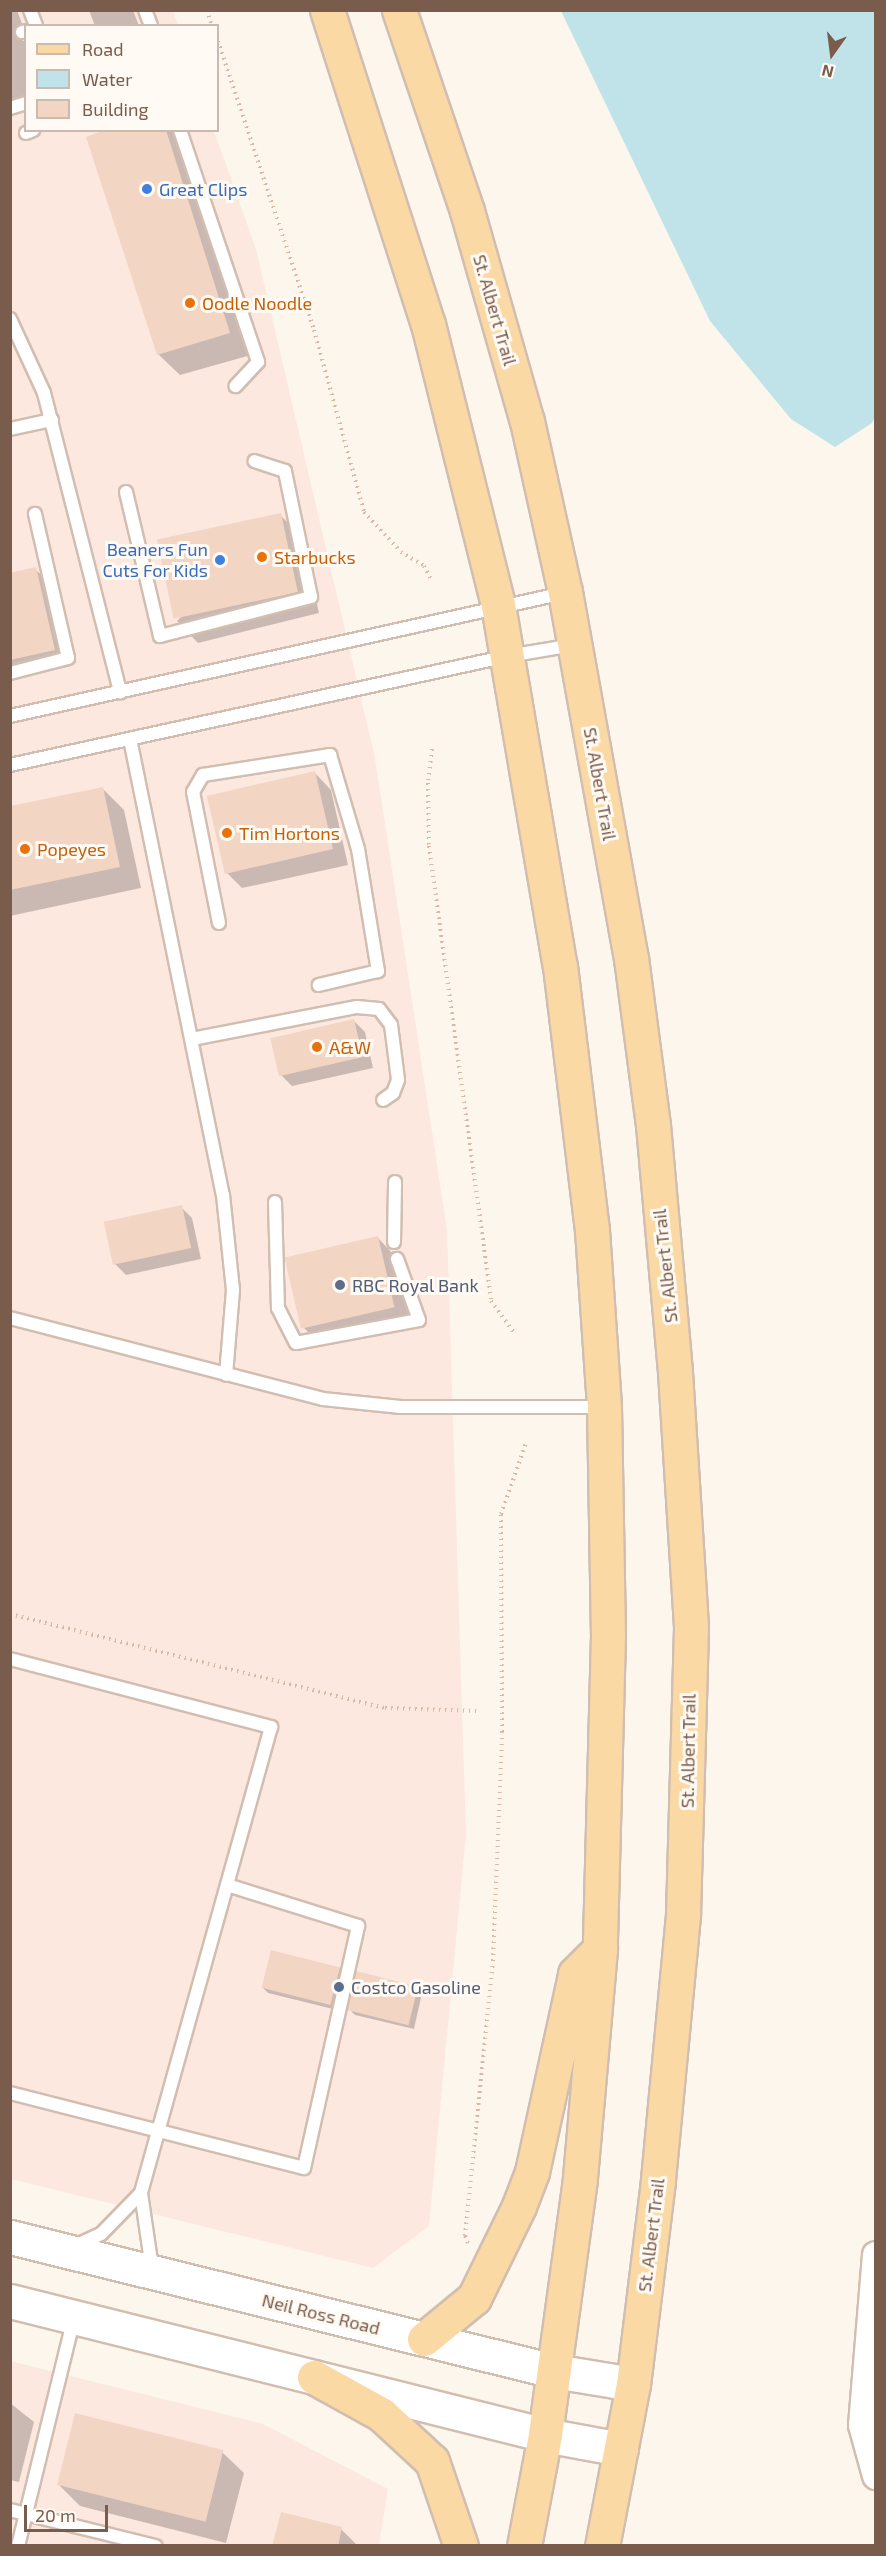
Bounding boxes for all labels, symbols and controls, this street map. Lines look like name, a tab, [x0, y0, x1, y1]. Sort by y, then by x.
legend	[24, 24, 219, 132]
north arrow	[802, 24, 862, 84]
text: Road	[82, 38, 123, 60]
text: N	[820, 61, 835, 83]
text: Water	[82, 68, 132, 90]
text: Building	[82, 98, 149, 120]
place label: Great Clips	[159, 178, 247, 200]
marker: Great Clips	[140, 182, 154, 196]
street label: St. Albert Trail	[469, 252, 521, 368]
place label: Oodle Noodle	[202, 292, 312, 314]
marker: Oodle Noodle	[183, 296, 197, 310]
place label: Beaners Fun Cuts For Kids	[102, 539, 208, 582]
place label: Starbucks	[274, 546, 356, 568]
marker: Starbucks	[255, 550, 269, 564]
marker: Beaners Fun Cuts For Kids	[213, 553, 227, 567]
street label: St. Albert Trail	[579, 725, 621, 843]
place label: Tim Hortons	[239, 822, 340, 844]
marker: Tim Hortons	[220, 826, 234, 840]
place label: Popeyes	[37, 838, 106, 860]
marker: Popeyes	[18, 842, 32, 856]
place label: A&W	[329, 1036, 371, 1058]
marker: A&W	[310, 1040, 324, 1054]
street label: St. Albert Trail	[648, 1208, 682, 1324]
place label: RBC Royal Bank	[352, 1274, 479, 1296]
marker: RBC Royal Bank	[333, 1278, 347, 1292]
street label: St. Albert Trail	[676, 1693, 700, 1809]
place label: Costco Gasoline	[351, 1976, 481, 1998]
marker: Costco Gasoline	[332, 1980, 346, 1994]
street label: St. Albert Trail	[633, 2176, 669, 2294]
street label: Neil Ross Road	[260, 2289, 382, 2339]
scale bar	[27, 2493, 111, 2531]
text: 20 m	[35, 2504, 76, 2526]

